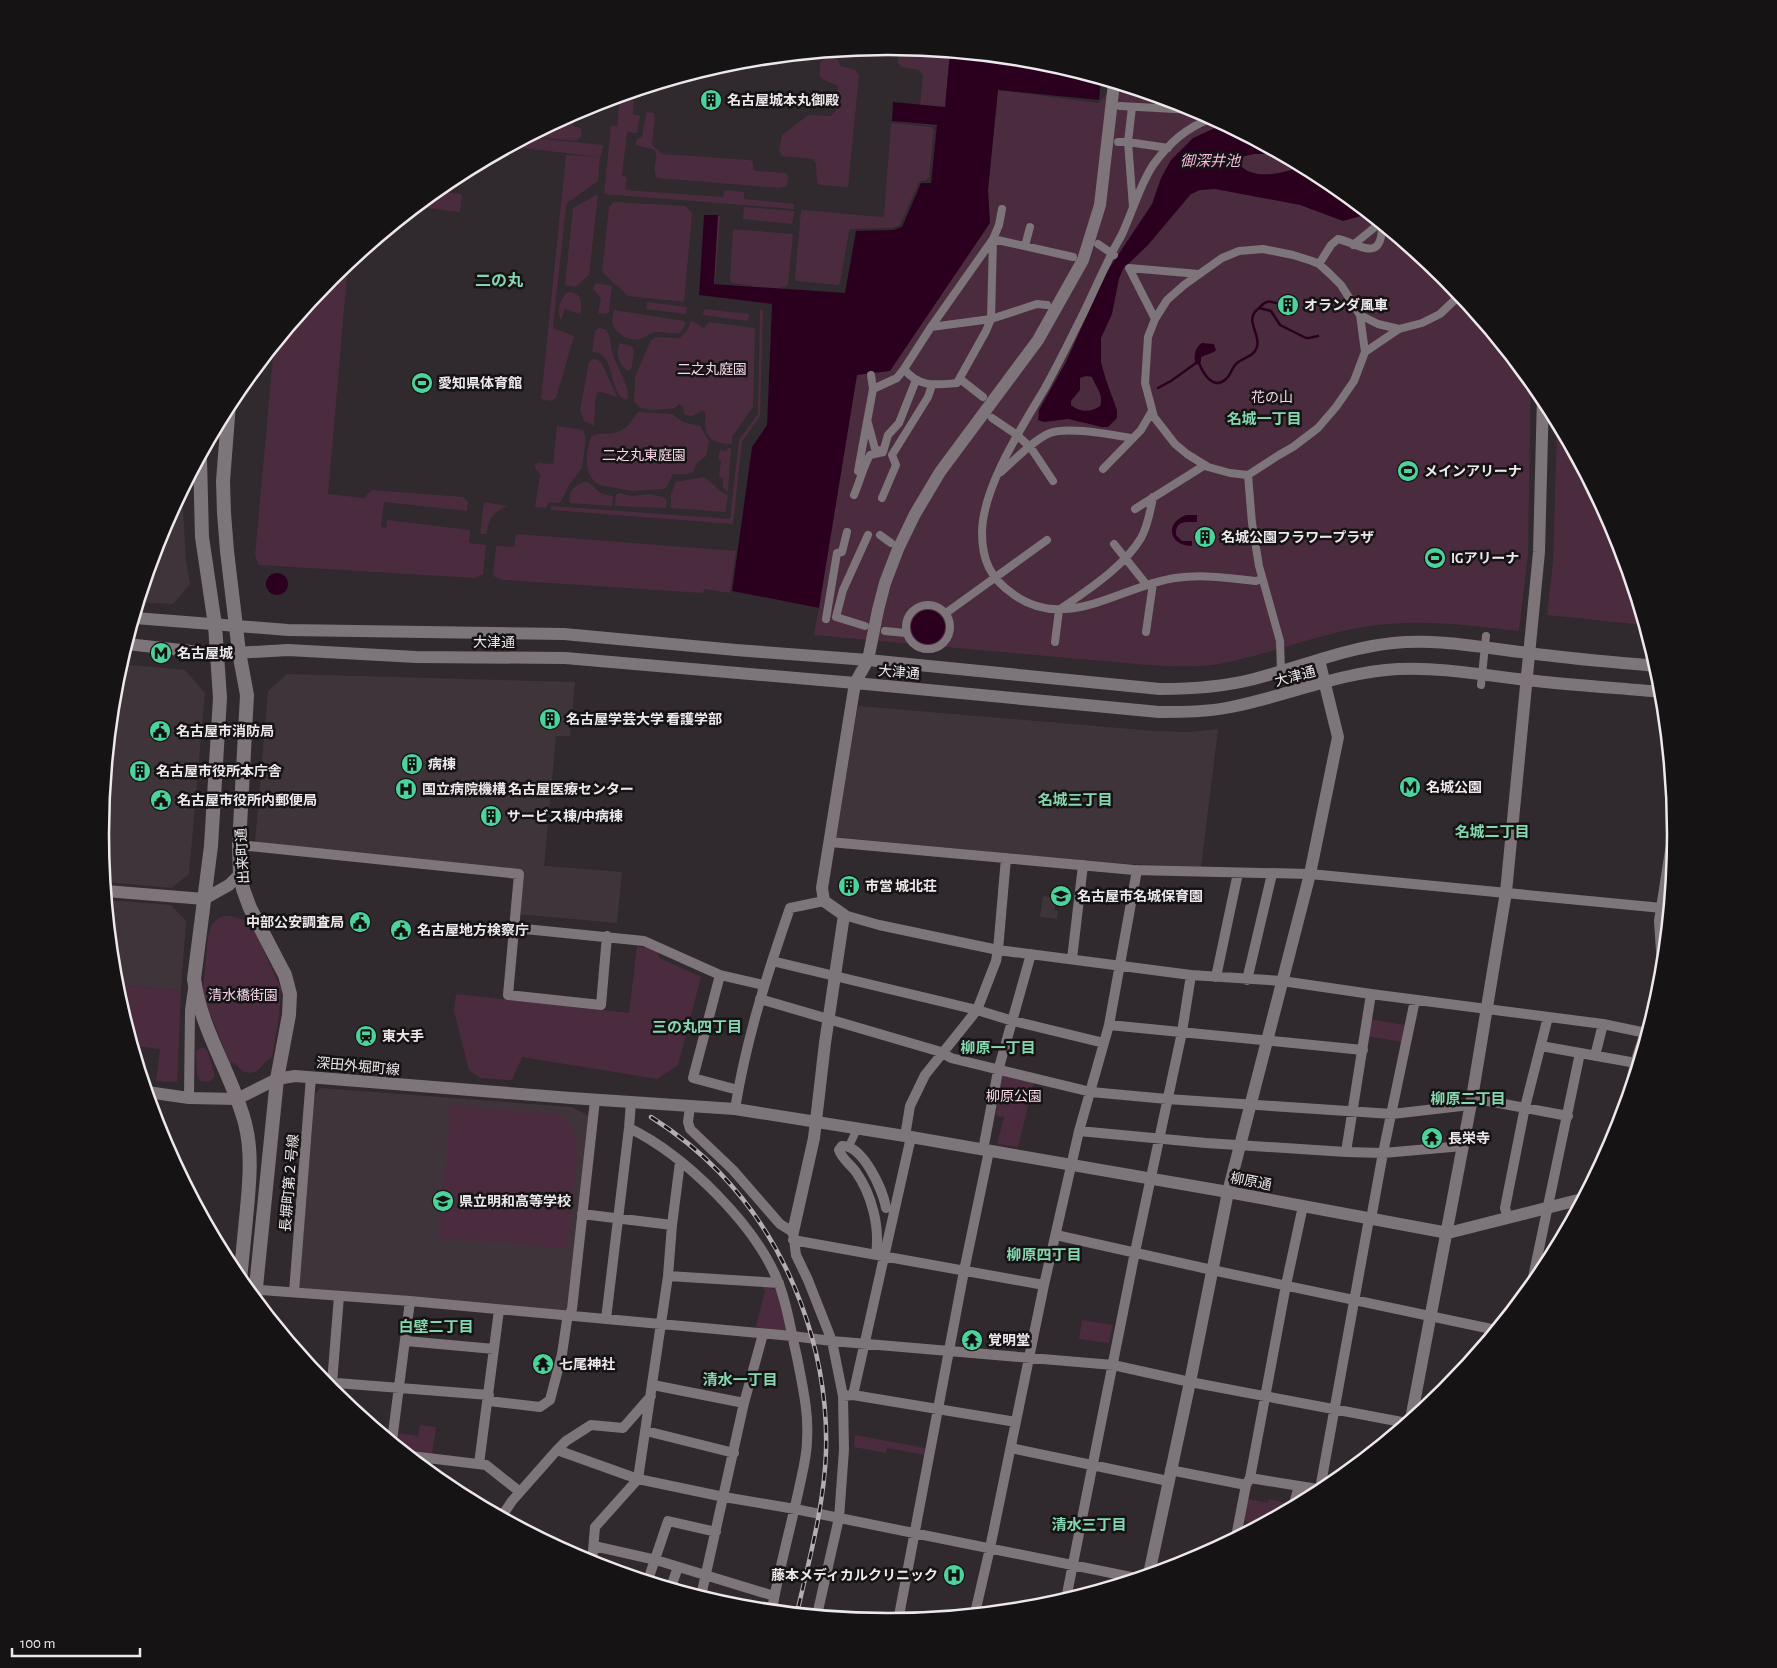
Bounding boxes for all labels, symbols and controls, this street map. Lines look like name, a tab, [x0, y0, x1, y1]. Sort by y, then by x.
building icon: 名古屋城本丸御殿	[699, 88, 723, 112]
place label: 名古屋城本丸御殿	[727, 92, 839, 108]
water label: 御深井池	[1180, 153, 1242, 169]
district label: 二の丸	[475, 272, 523, 289]
building icon: オランダ風車	[1276, 293, 1300, 317]
place label: オランダ風車	[1304, 297, 1388, 313]
park label: 二之丸庭園	[677, 362, 747, 377]
sports icon: 愛知県体育館	[410, 371, 434, 395]
place label: 愛知県体育館	[438, 376, 522, 391]
park label: 花の山	[1251, 390, 1293, 405]
district label: 名城一丁目	[1226, 410, 1302, 427]
park label: 二之丸東庭園	[602, 448, 686, 463]
sports icon: メインアリーナ	[1396, 459, 1420, 483]
place label: メインアリーナ	[1424, 464, 1522, 479]
building icon: 名城公園フラワープラザ	[1193, 525, 1217, 549]
place label: 名城公園フラワープラザ	[1221, 529, 1374, 545]
sports icon: IGアリーナ	[1423, 546, 1447, 570]
place label: IGアリーナ	[1451, 552, 1519, 566]
street label: 大津通	[473, 635, 515, 650]
metro station icon: 名古屋城	[149, 641, 173, 665]
place label: 名古屋城	[177, 645, 233, 661]
street label: 大津通	[877, 663, 921, 682]
street label: 大津通	[1273, 664, 1317, 689]
building icon: 名古屋学芸大学 看護学部	[538, 707, 562, 731]
place label: 名古屋学芸大学 看護学部	[566, 712, 722, 727]
public building icon: 名古屋市消防局	[148, 719, 172, 743]
place label: 名古屋市消防局	[176, 724, 274, 739]
building icon: 病棟	[400, 752, 424, 776]
place label: 病棟	[428, 756, 456, 772]
building icon: 名古屋市役所本庁舎	[128, 759, 152, 783]
place label: 名古屋市役所本庁舎	[156, 764, 282, 779]
metro station icon: 名城公園	[1398, 775, 1422, 799]
hospital icon: 国立病院機構 名古屋医療センター	[394, 777, 418, 801]
place label: 名城公園	[1426, 779, 1482, 795]
place label: 国立病院機構 名古屋医療センター	[422, 781, 634, 797]
public building icon: 名古屋市役所内郵便局	[149, 788, 173, 812]
district label: 名城三丁目	[1037, 791, 1113, 808]
place label: 名古屋市役所内郵便局	[177, 793, 317, 808]
building icon: サービス棟/中病棟	[479, 804, 503, 828]
place label: サービス棟/中病棟	[507, 808, 623, 824]
district label: 名城二丁目	[1454, 823, 1530, 840]
street label: 出来町通	[234, 828, 251, 884]
building icon: 市営 城北荘	[837, 874, 861, 898]
place label: 市営 城北荘	[865, 878, 937, 894]
school or university icon: 名古屋市名城保育園	[1049, 884, 1073, 908]
place label: 名古屋市名城保育園	[1077, 888, 1203, 904]
public building icon: 中部公安調査局	[348, 910, 372, 934]
place label: 中部公安調査局	[246, 915, 344, 930]
public building icon: 名古屋地方検察庁	[389, 918, 413, 942]
place label: 名古屋地方検察庁	[417, 923, 529, 938]
park label: 清水橋街園	[208, 988, 278, 1003]
district label: 三の丸四丁目	[652, 1019, 742, 1035]
station icon: 東大手	[354, 1024, 378, 1048]
place label: 東大手	[382, 1029, 424, 1044]
district label: 柳原一丁目	[960, 1040, 1036, 1056]
street label: 深田外堀町線	[315, 1054, 401, 1078]
park label: 柳原公園	[986, 1088, 1042, 1104]
district label: 柳原二丁目	[1430, 1091, 1506, 1107]
temple icon: 長栄寺	[1420, 1126, 1444, 1150]
place label: 長栄寺	[1448, 1131, 1490, 1146]
street label: 長塀町第２号線	[277, 1133, 301, 1233]
street label: 柳原通	[1229, 1169, 1273, 1193]
school or university icon: 県立明和高等学校	[431, 1189, 455, 1213]
place label: 県立明和高等学校	[459, 1193, 571, 1209]
district label: 柳原四丁目	[1006, 1247, 1082, 1263]
district label: 白壁二丁目	[398, 1318, 474, 1335]
temple icon: 覚明堂	[960, 1328, 984, 1352]
place label: 覚明堂	[988, 1332, 1030, 1348]
temple icon: 七尾神社	[531, 1352, 555, 1376]
place label: 七尾神社	[559, 1356, 615, 1372]
district label: 清水一丁目	[702, 1372, 778, 1388]
district label: 清水三丁目	[1051, 1517, 1127, 1533]
hospital icon: 藤本メディカルクリニック	[942, 1563, 966, 1587]
place label: 藤本メディカルクリニック	[771, 1567, 938, 1583]
scale bar	[12, 1626, 140, 1658]
text: 100 m	[20, 1636, 55, 1651]

